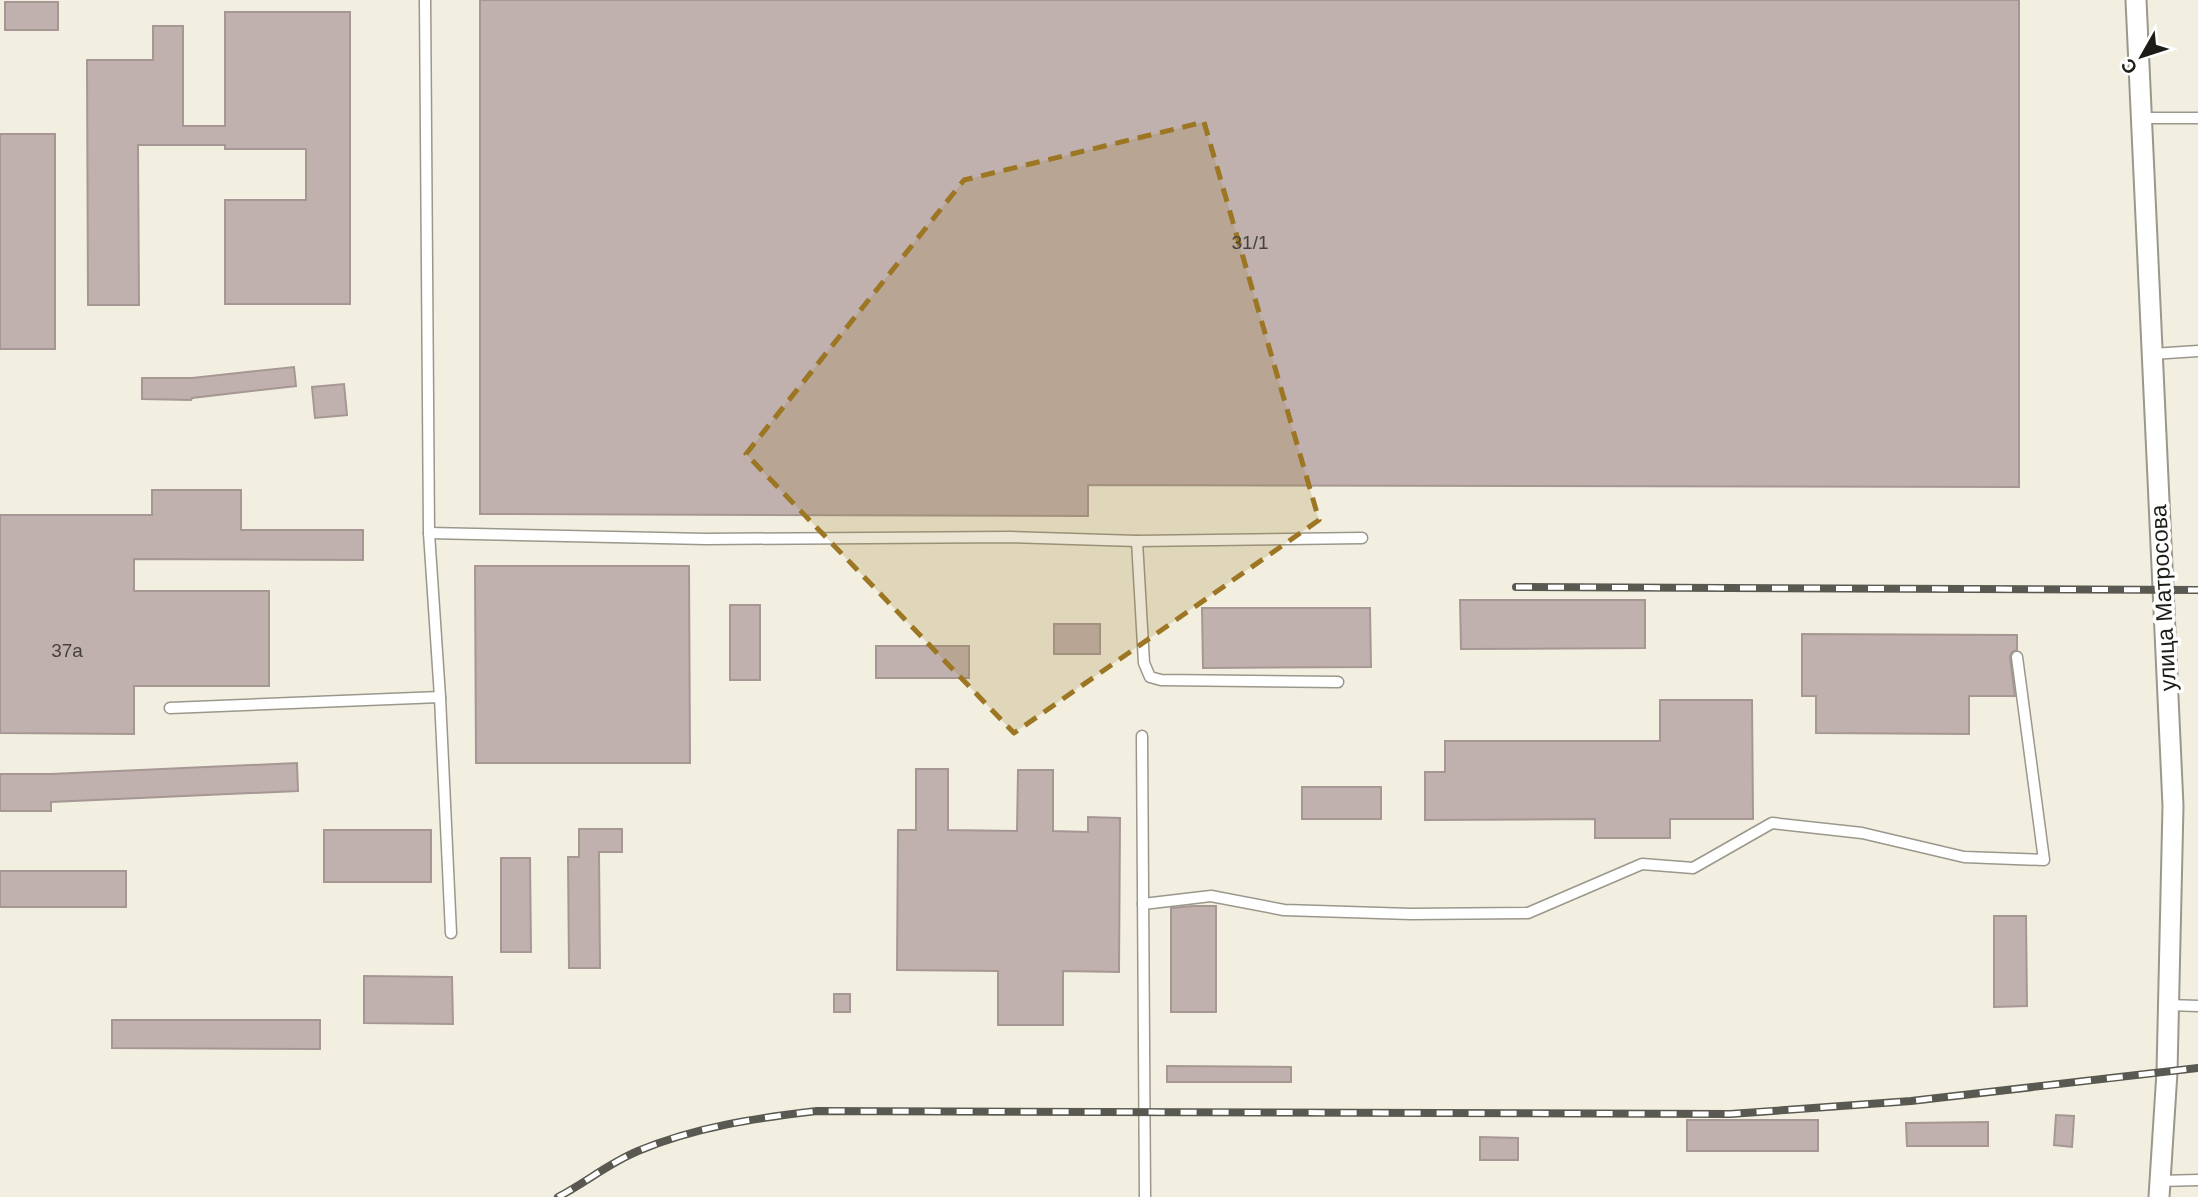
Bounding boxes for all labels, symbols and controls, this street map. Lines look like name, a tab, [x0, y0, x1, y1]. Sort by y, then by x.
north arrow	[2107, 21, 2177, 91]
text: С	[2117, 54, 2142, 78]
house number: 31/1	[1232, 232, 1268, 253]
street label: улица Матросова	[2145, 504, 2181, 692]
house number: 37а	[51, 640, 83, 661]

